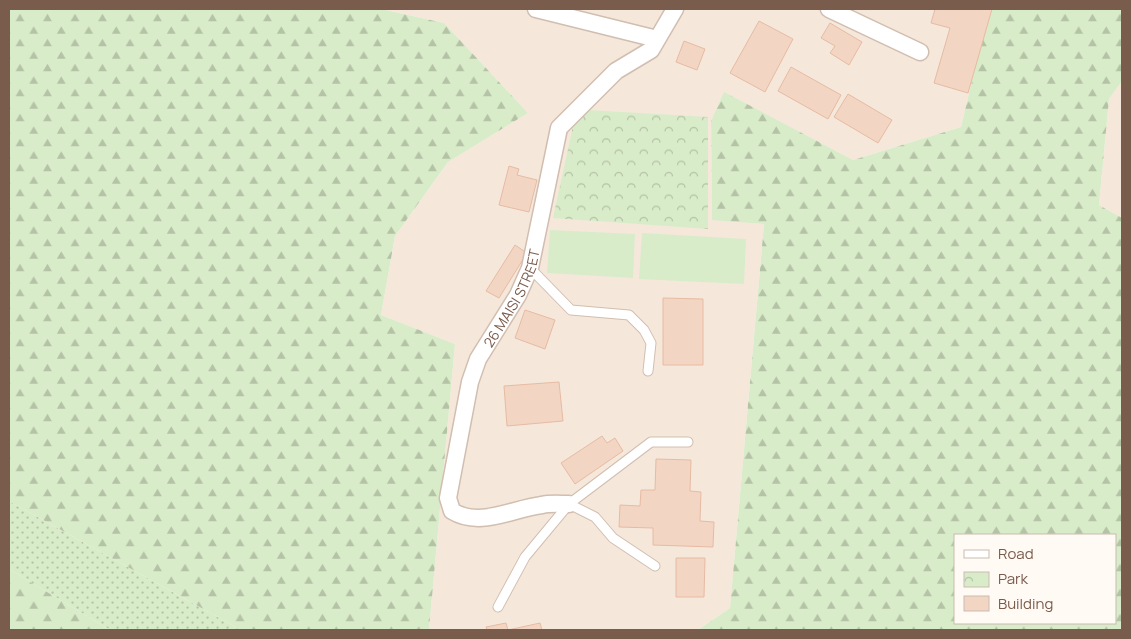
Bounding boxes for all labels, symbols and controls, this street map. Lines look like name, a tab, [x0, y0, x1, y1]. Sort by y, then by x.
street label: 26 MAISI STREET	[478, 246, 543, 350]
legend	[954, 534, 1116, 624]
text: Road	[998, 543, 1034, 564]
text: Park	[998, 568, 1028, 589]
text: Building	[998, 593, 1053, 614]

